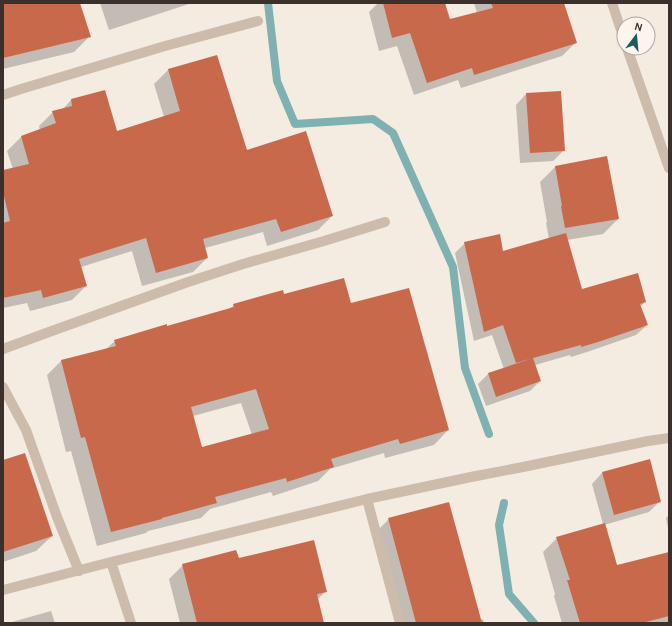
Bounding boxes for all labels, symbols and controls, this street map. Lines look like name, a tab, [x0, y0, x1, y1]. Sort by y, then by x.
north arrow	[616, 16, 656, 56]
text: N	[633, 20, 644, 34]

